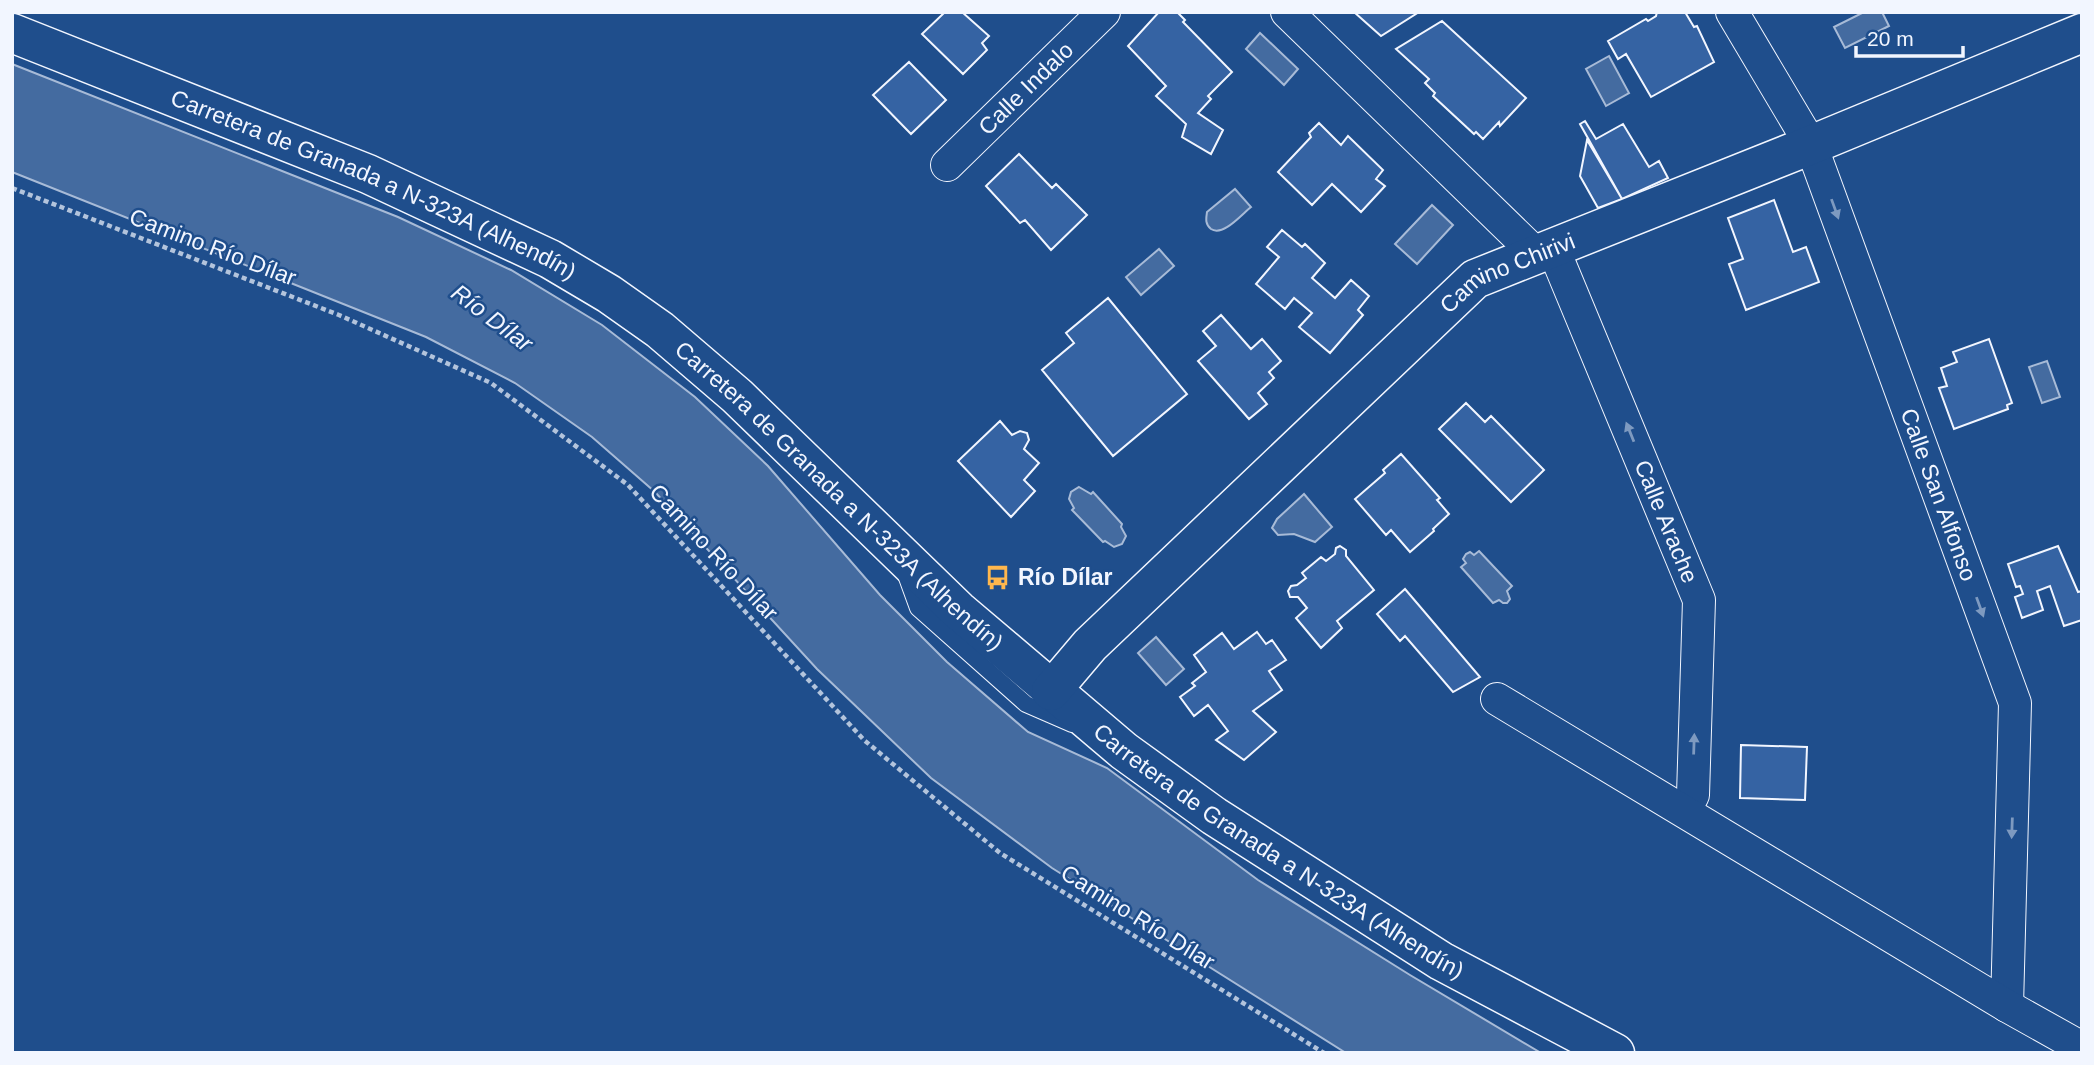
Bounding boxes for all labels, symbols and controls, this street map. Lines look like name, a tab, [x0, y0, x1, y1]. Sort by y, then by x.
scale bar	[1856, 14, 1963, 58]
text: 20 m	[1867, 27, 1914, 50]
street label: Calle Indalo	[973, 36, 1078, 140]
street label: Carretera de Granada a N-323A (Alhendín)	[167, 84, 581, 285]
one-way arrow	[1830, 199, 1841, 220]
street label: Camino Río Dílar	[126, 203, 300, 291]
street label: Camino Chirivi	[1435, 228, 1579, 318]
water label: Río Dílar	[446, 278, 539, 357]
street label: Carretera de Granada a N-323A (Alhendín)	[670, 336, 1008, 656]
street label: Calle San Alfonso	[1895, 405, 1982, 584]
one-way arrow	[1624, 421, 1635, 442]
street label: Calle Arache	[1629, 456, 1703, 587]
street label: Camino Río Dílar	[644, 479, 784, 626]
bus stop icon: Río Dílar	[984, 563, 1012, 591]
place label: Río Dílar	[1018, 564, 1113, 590]
one-way arrow	[1975, 596, 1986, 617]
street label: Carretera de Granada a N-323A (Alhendín)	[1088, 718, 1468, 984]
one-way arrow	[1689, 733, 1700, 755]
one-way arrow	[2006, 817, 2017, 839]
street label: Camino Río Dílar	[1056, 859, 1220, 975]

